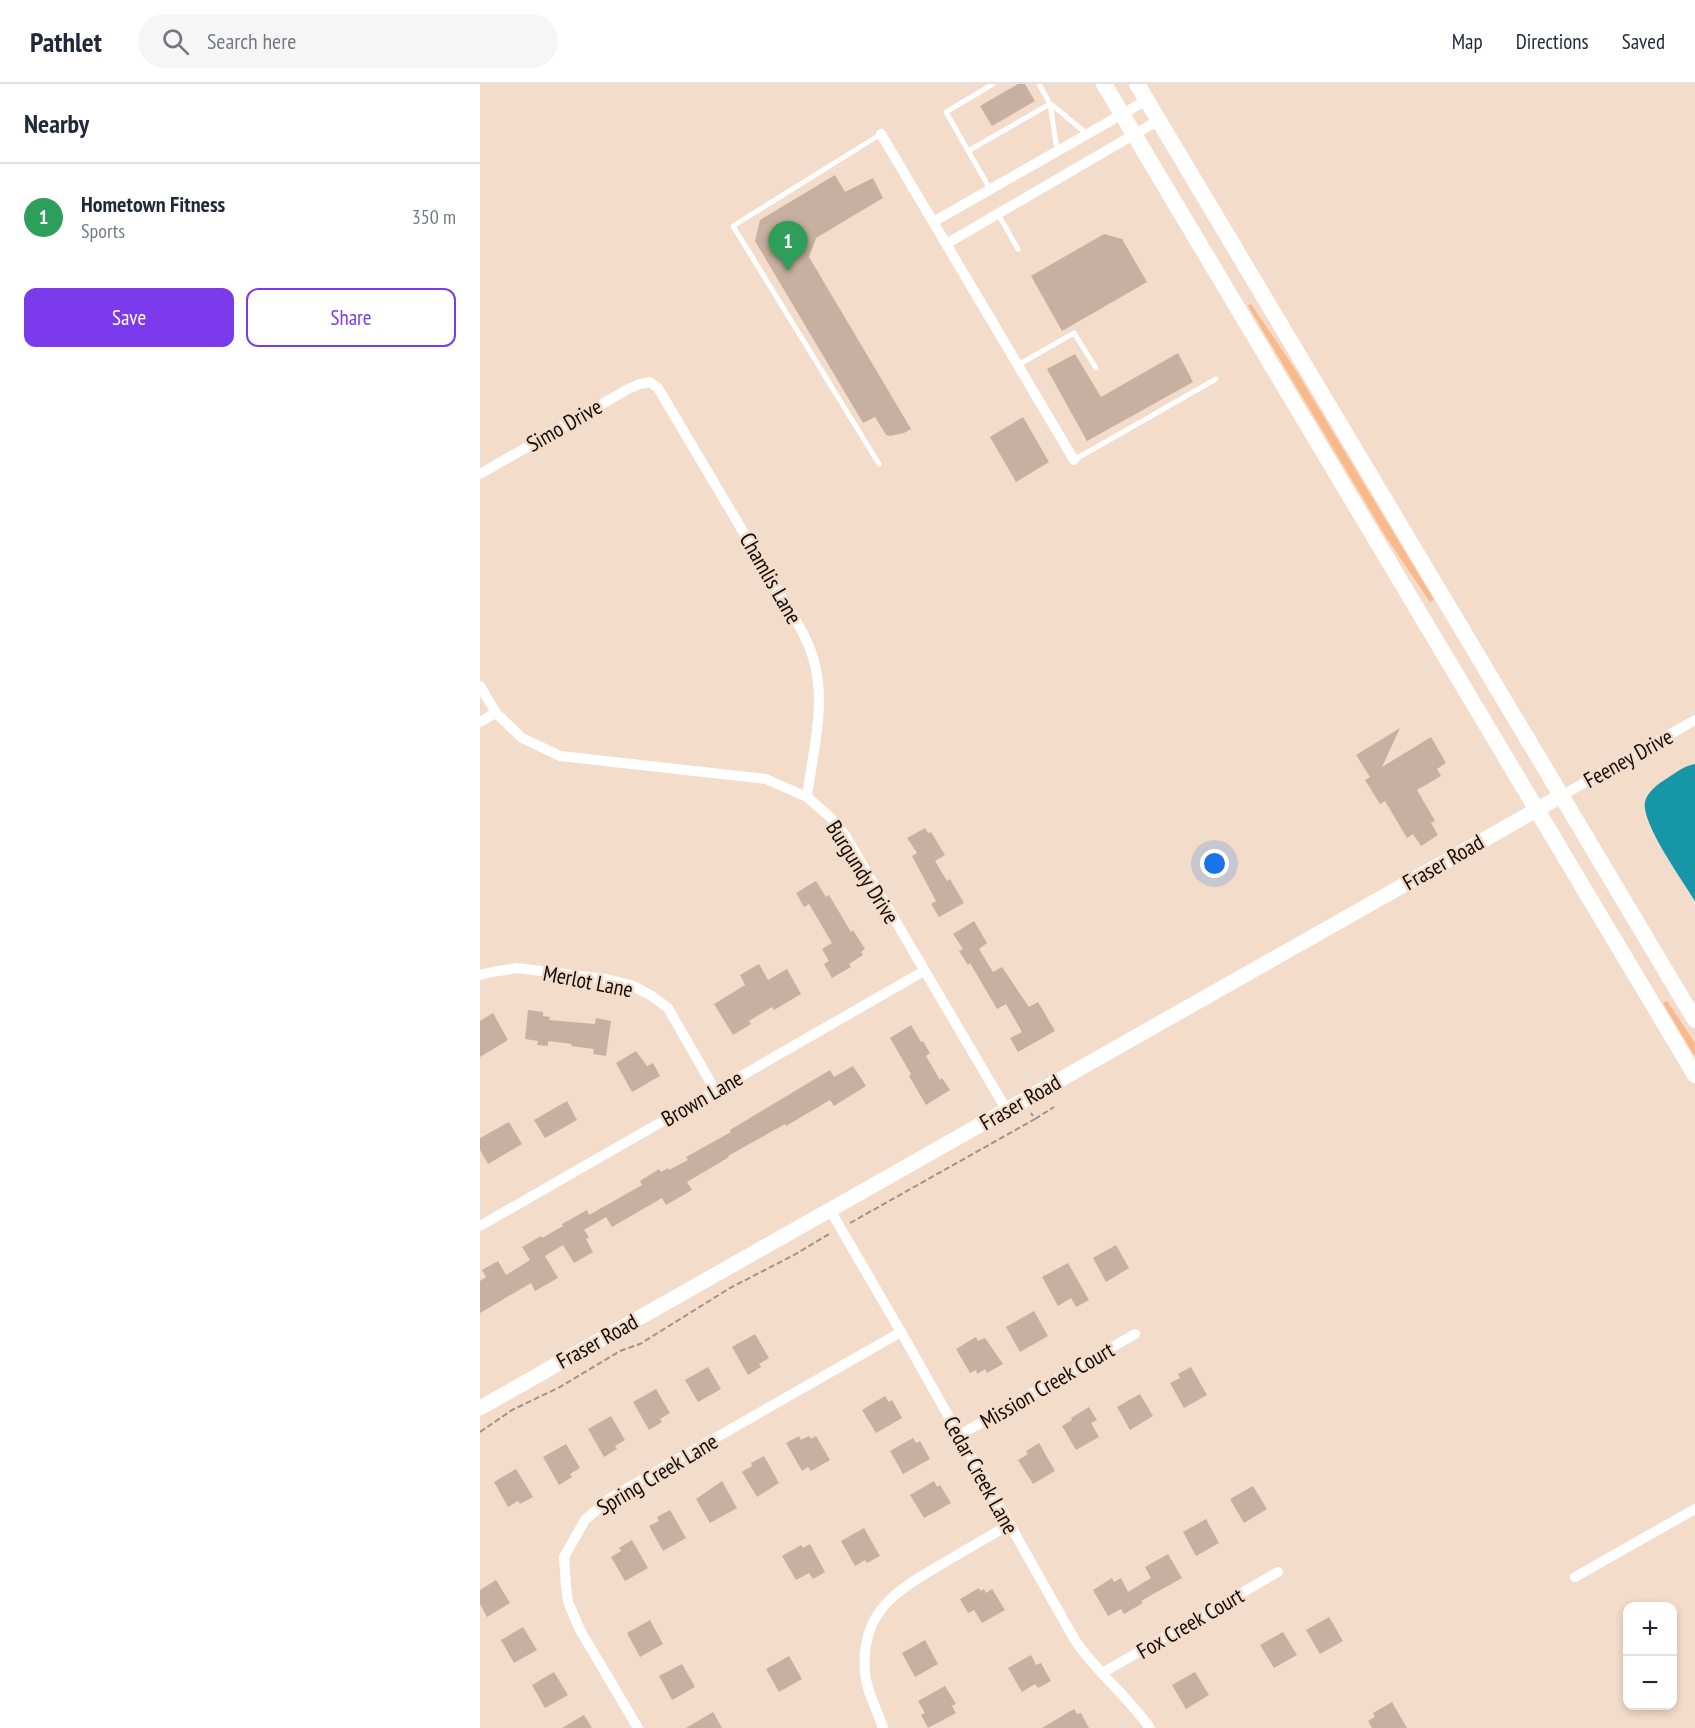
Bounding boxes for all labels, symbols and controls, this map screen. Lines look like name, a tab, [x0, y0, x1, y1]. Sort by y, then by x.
search box	[138, 14, 558, 68]
text: Pathlet	[30, 23, 102, 60]
icon: search	[159, 25, 192, 58]
text: Search here	[207, 27, 296, 55]
text: Map	[1452, 28, 1483, 55]
text: Directions	[1516, 28, 1589, 55]
text: Saved	[1622, 28, 1665, 55]
text: Nearby	[24, 107, 89, 140]
text: Hometown Fitness	[81, 190, 225, 218]
text: 1	[39, 204, 48, 230]
text: 350 m	[412, 204, 456, 230]
text: Sports	[81, 218, 125, 244]
pin: 1	[768, 222, 808, 271]
button: Save	[24, 288, 234, 347]
button: Share	[246, 288, 456, 347]
street label: Simo Drive	[521, 392, 607, 458]
street label: Chamlis Lane	[734, 527, 808, 629]
street label: Feeney Drive	[1578, 722, 1678, 794]
street label: Burgundy Drive	[820, 815, 906, 929]
street label: Fraser Road	[1398, 828, 1488, 896]
your location	[1200, 849, 1229, 878]
street label: Merlot Lane	[541, 959, 635, 1003]
street label: Brown Lane	[656, 1064, 748, 1132]
street label: Fraser Road	[975, 1068, 1065, 1136]
street label: Fraser Road	[551, 1307, 643, 1375]
street label: Mission Creek Court	[975, 1335, 1119, 1435]
street label: Cedar Creek Lane	[937, 1411, 1025, 1539]
street label: Spring Creek Lane	[591, 1427, 723, 1521]
street label: Fox Creek Court	[1131, 1581, 1249, 1665]
map controls	[1623, 1602, 1677, 1710]
button: +	[1623, 1602, 1677, 1656]
button: −	[1623, 1656, 1677, 1710]

